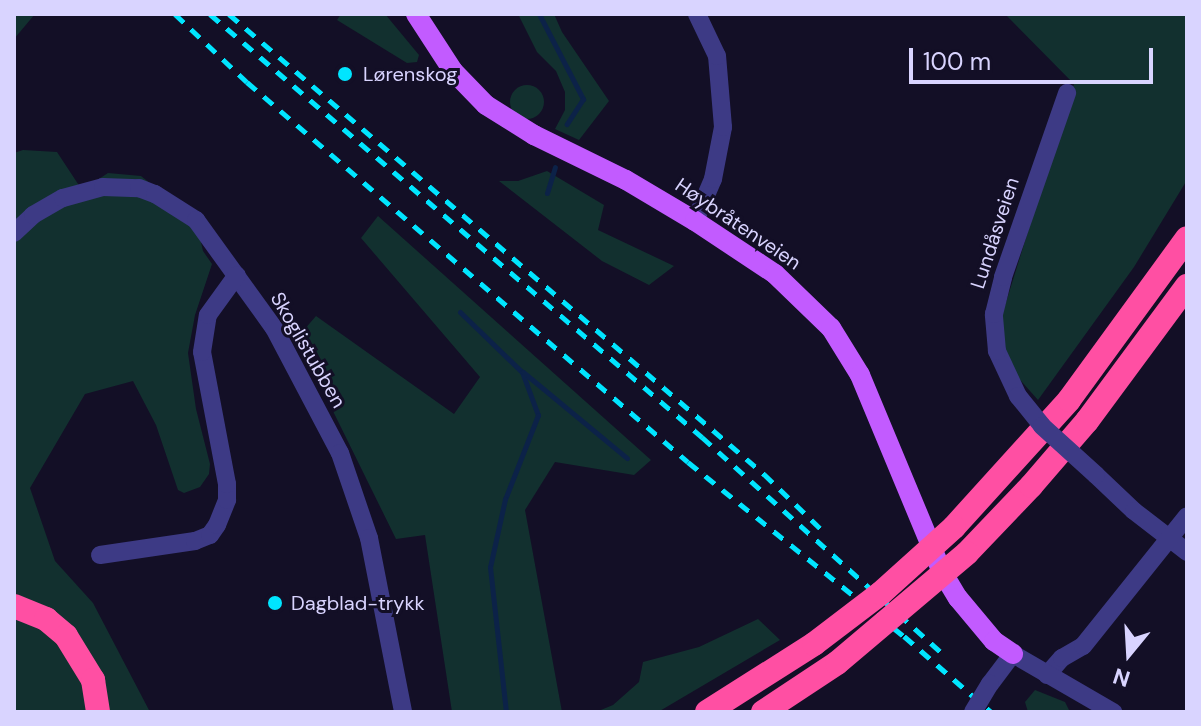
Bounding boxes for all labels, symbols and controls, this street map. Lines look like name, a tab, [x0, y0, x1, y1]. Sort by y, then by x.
scale bar	[913, 32, 1157, 82]
text: 100 m	[923, 46, 991, 77]
place label: Lørenskog	[363, 62, 457, 86]
marker: Lørenskog	[334, 63, 356, 85]
street label: Høybråtenveien	[671, 173, 805, 275]
street label: Lundåsveien	[966, 174, 1024, 292]
street label: Skoglistubben	[265, 288, 351, 412]
place label: Dagblad-trykk	[291, 591, 425, 615]
marker: Dagblad-trykk	[266, 594, 284, 612]
north arrow	[1089, 614, 1169, 694]
text: N	[1109, 661, 1134, 694]

